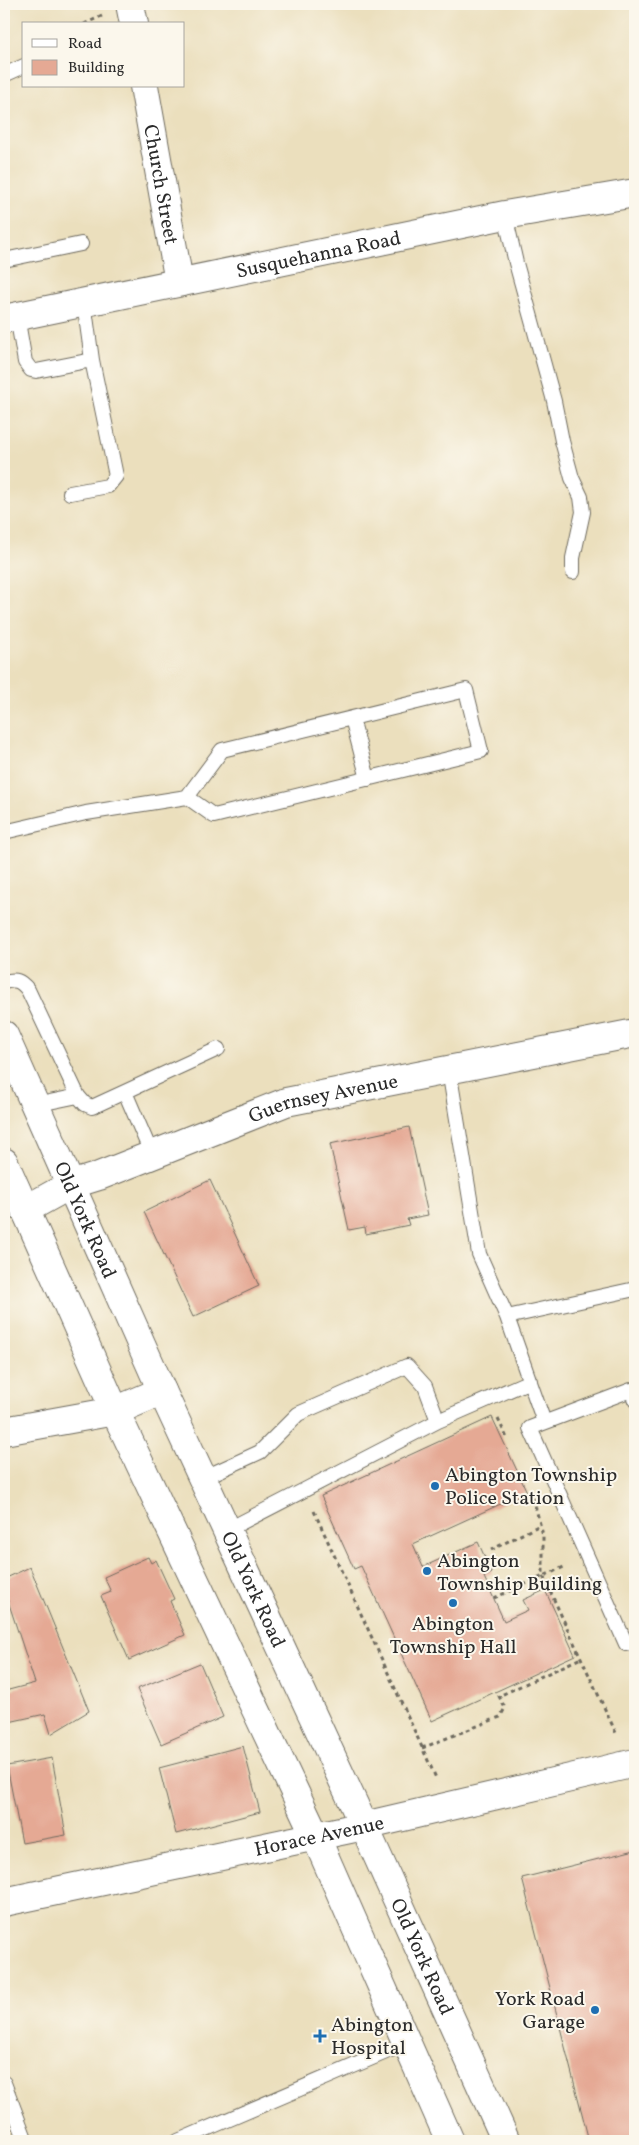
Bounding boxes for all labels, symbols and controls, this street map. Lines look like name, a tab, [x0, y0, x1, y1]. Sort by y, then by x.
legend	[22, 22, 185, 88]
text: Road	[68, 34, 102, 55]
text: Building	[68, 58, 125, 79]
street label: Church Street	[135, 123, 184, 247]
street label: Susquehanna Road	[234, 225, 404, 286]
street label: Guernsey Avenue	[245, 1068, 401, 1131]
street label: Old York Road	[46, 1158, 122, 1283]
place label: Abington Township Police Station	[445, 1462, 617, 1513]
marker: Abington Township Police Station	[429, 1480, 441, 1492]
street label: Old York Road	[213, 1527, 291, 1653]
place label: Abington Township Building	[437, 1548, 602, 1599]
marker: Abington Township Building	[421, 1565, 433, 1577]
marker: Abington Township Hall	[447, 1597, 459, 1609]
place label: Abington Township Hall	[389, 1611, 517, 1662]
street label: Horace Avenue	[252, 1810, 387, 1865]
street label: Old York Road	[382, 1894, 459, 2020]
place label: York Road Garage	[495, 1986, 585, 2037]
marker: York Road Garage	[589, 2004, 601, 2016]
place label: Abington Hospital	[331, 2012, 414, 2063]
marker: Abington Hospital	[313, 2029, 327, 2043]

